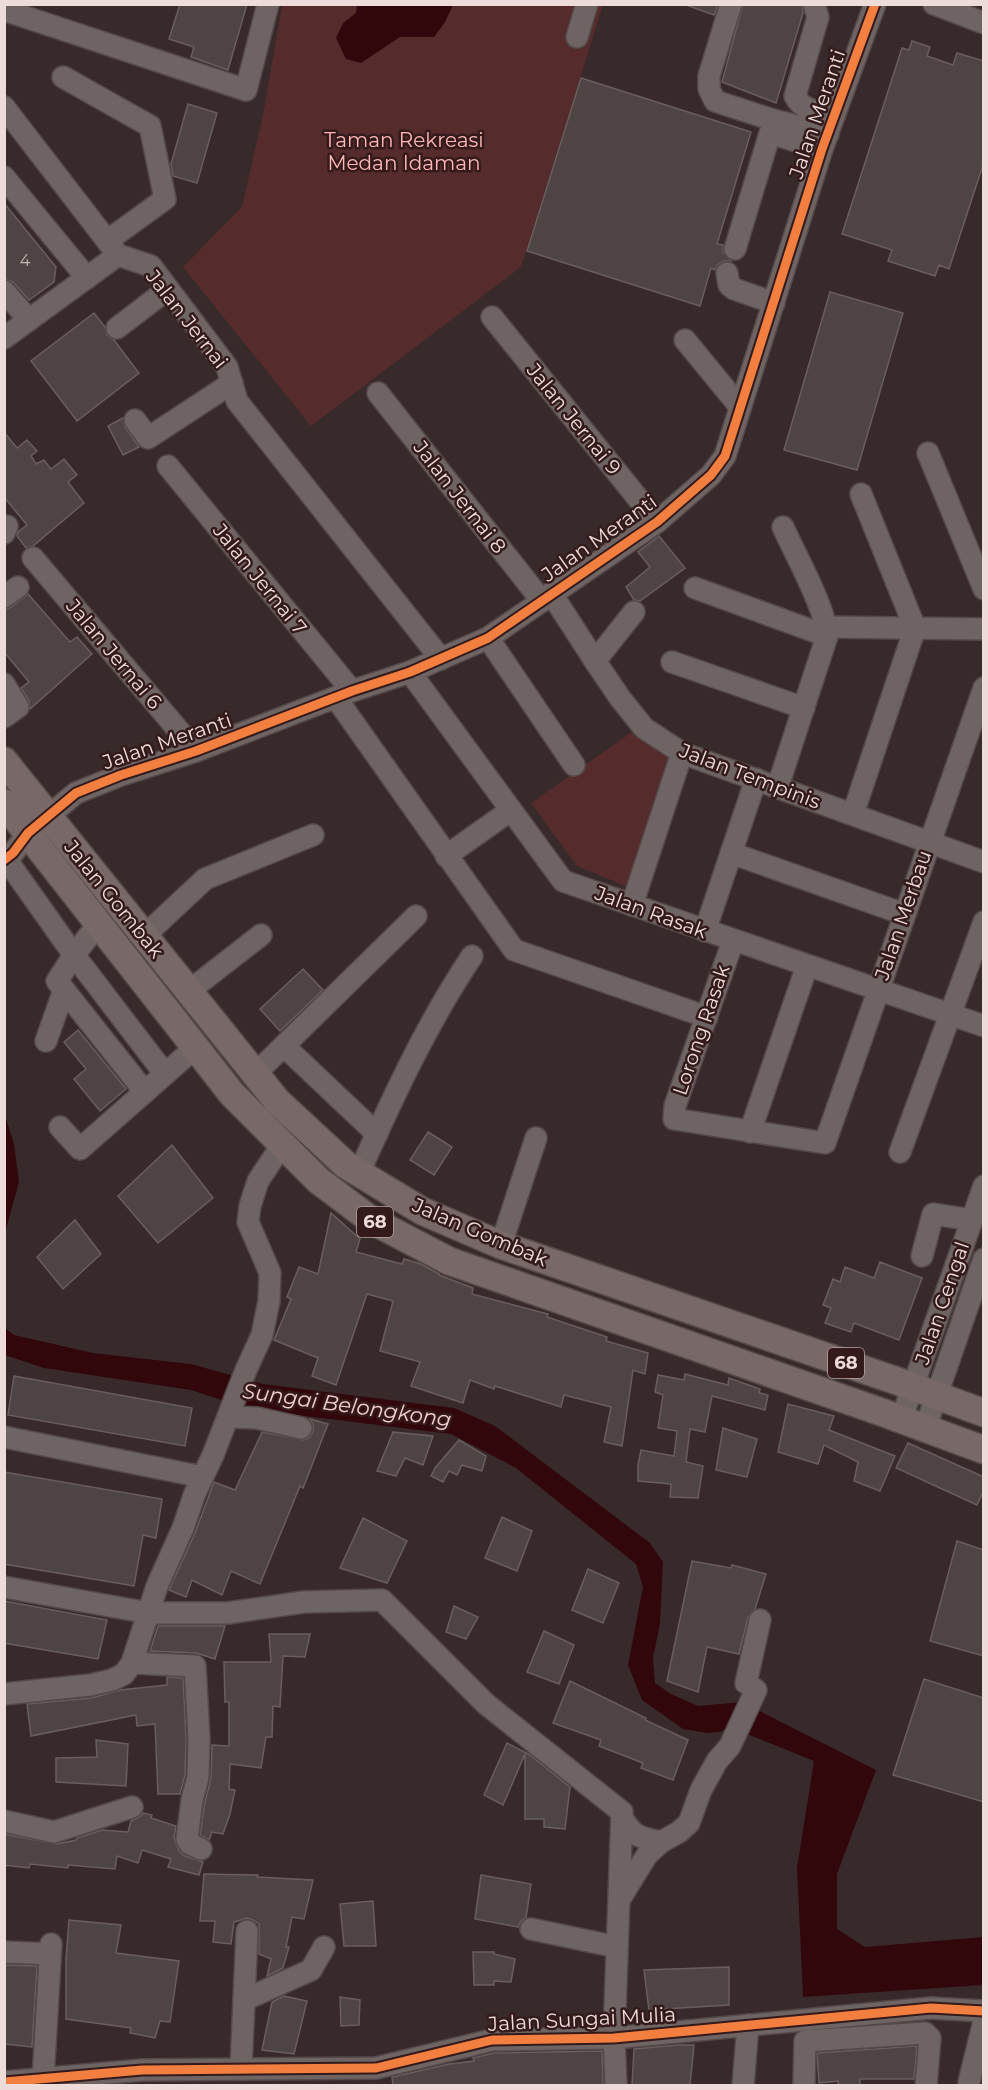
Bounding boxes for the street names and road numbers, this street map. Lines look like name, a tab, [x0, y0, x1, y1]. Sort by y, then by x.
street label: Jalan Meranti	[783, 46, 850, 183]
street label: Jalan Jernai	[140, 264, 233, 373]
street label: Jalan Jernai 9	[521, 358, 626, 479]
street label: Jalan Jernai 8	[408, 435, 511, 558]
street label: Jalan Meranti	[536, 489, 661, 587]
street label: Jalan Jernai 7	[207, 518, 312, 639]
street label: Jalan Jernai 6	[61, 593, 167, 714]
street label: Jalan Meranti	[98, 708, 235, 775]
street label: Jalan Tempinis	[675, 738, 824, 814]
street label: Jalan Gombak	[59, 835, 169, 963]
street label: Jalan Merbau	[869, 847, 936, 984]
street label: Jalan Rasak	[591, 880, 710, 943]
street label: Lorong Rasak	[667, 961, 735, 1098]
street label: Jalan Gombak	[408, 1192, 551, 1271]
road number: 68	[357, 1207, 393, 1237]
street label: Jalan Cengal	[909, 1239, 974, 1368]
road number: 68	[828, 1348, 864, 1378]
street label: Jalan Sungai Mulia	[486, 2002, 677, 2036]

